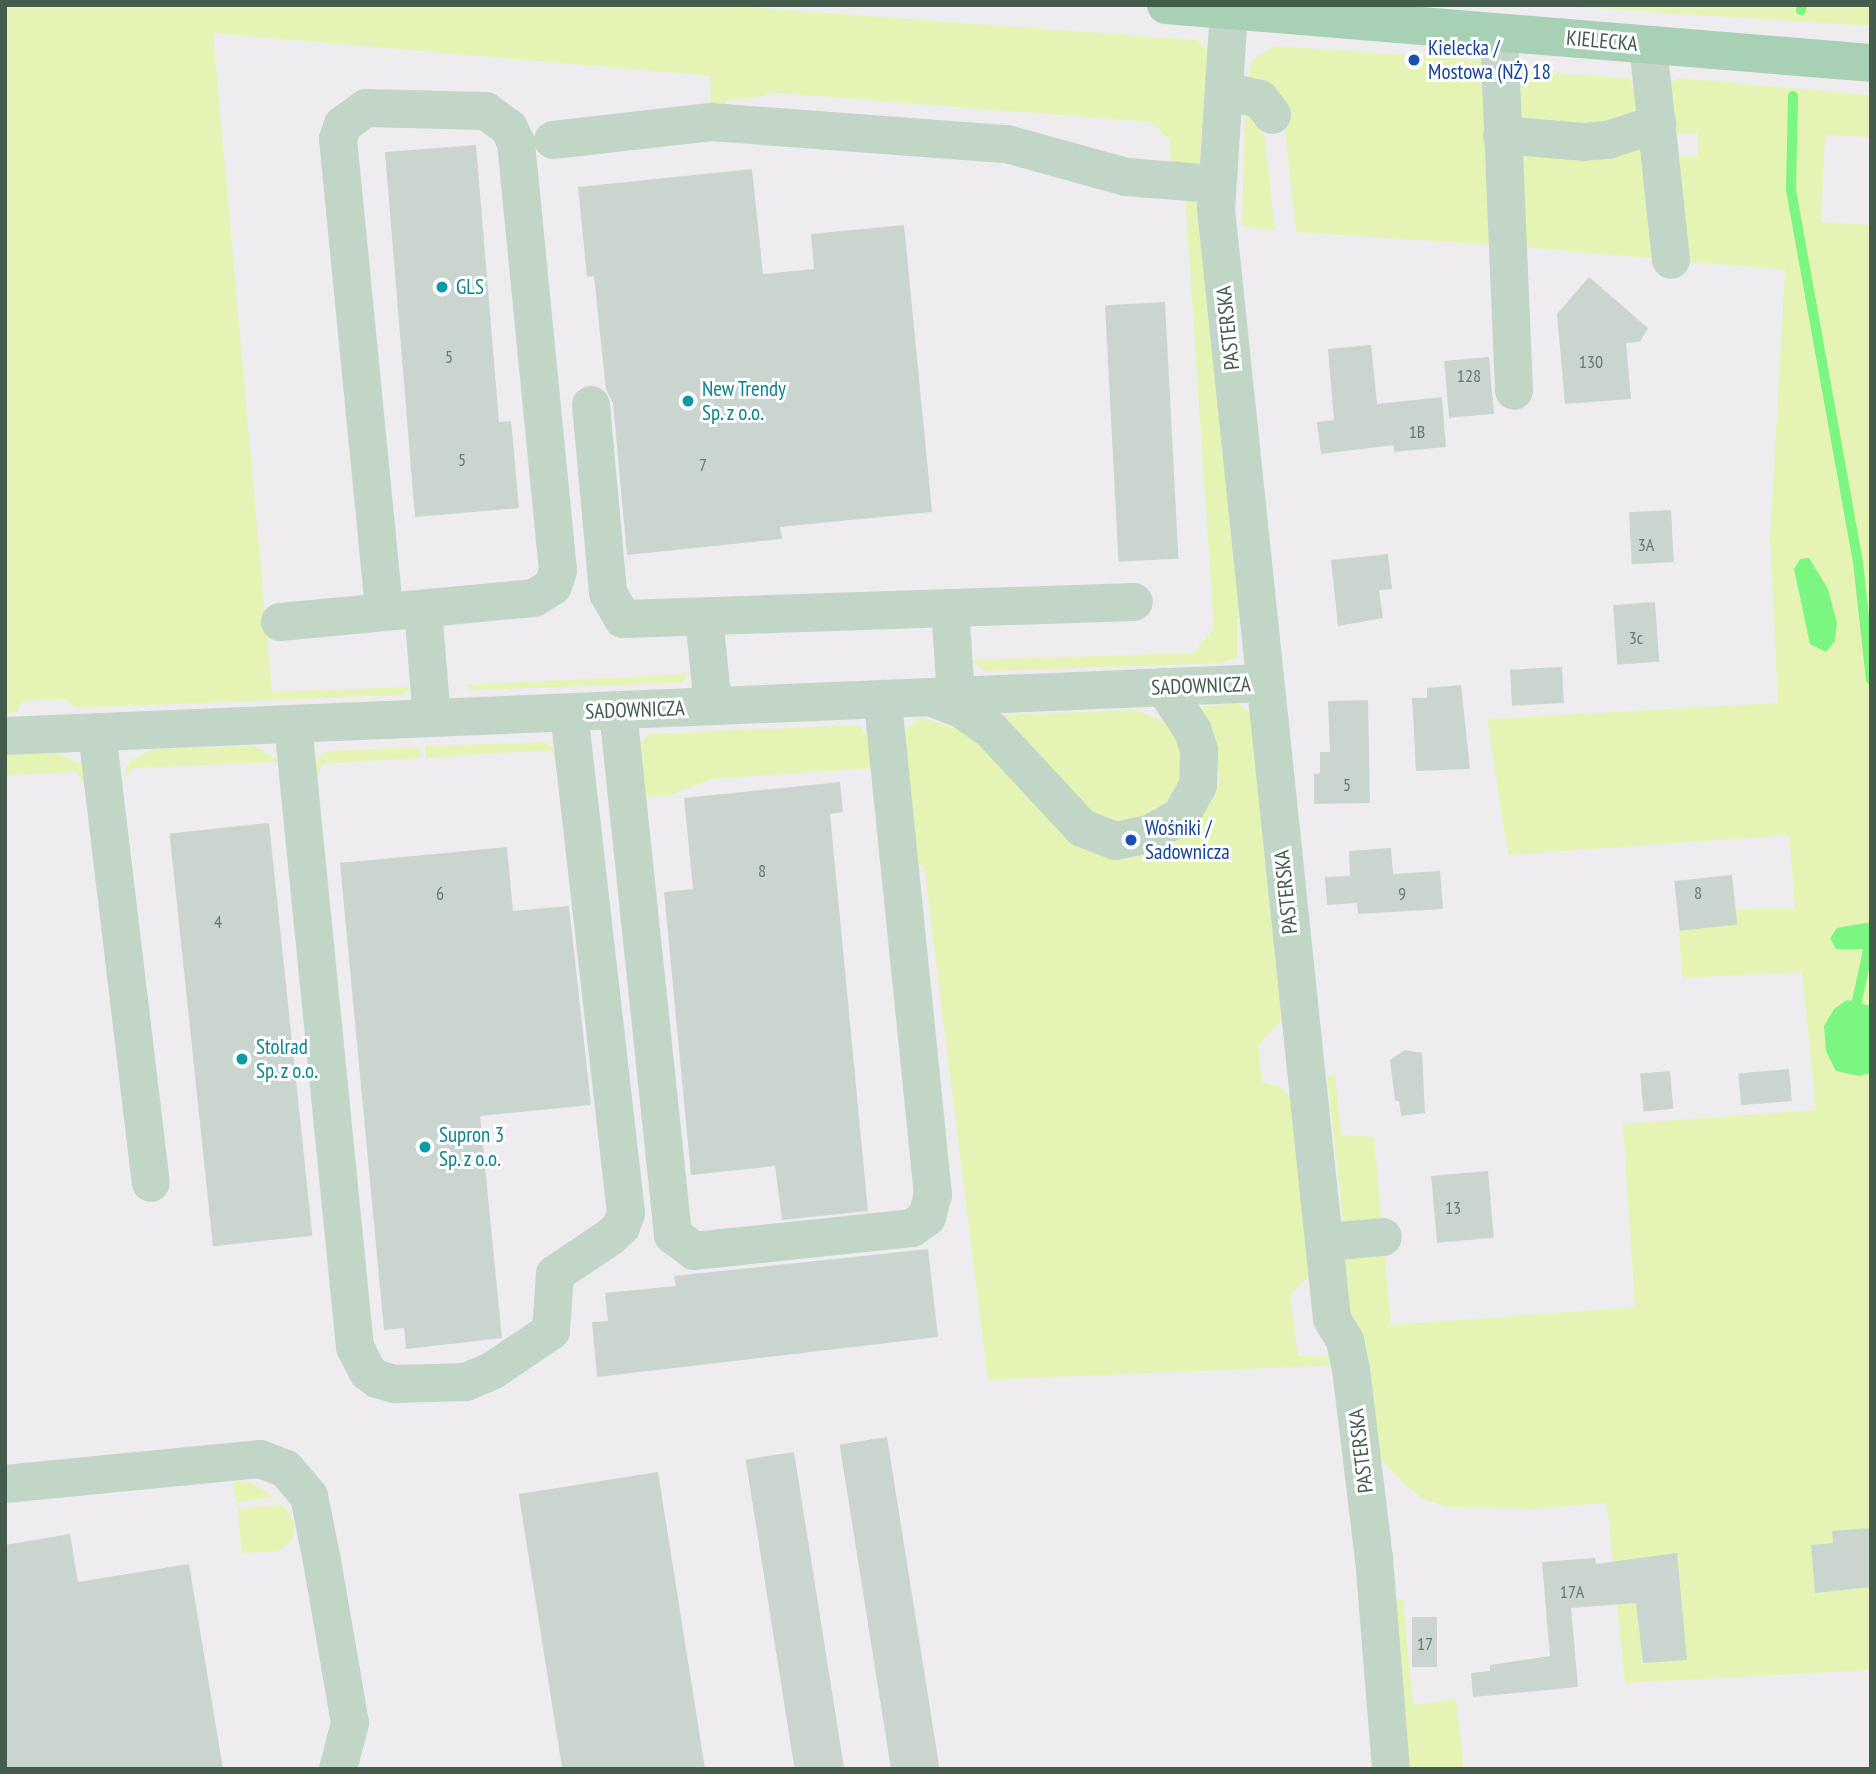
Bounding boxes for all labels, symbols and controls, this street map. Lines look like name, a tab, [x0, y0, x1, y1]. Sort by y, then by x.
street label: KIELECKA	[1565, 25, 1639, 57]
place label: Kielecka / Mostowa (NŻ) 18	[1428, 35, 1551, 85]
marker: Kielecka / Mostowa (NŻ) 18	[1406, 52, 1422, 68]
place label: GLS	[456, 274, 484, 300]
marker: GLS	[434, 279, 450, 295]
street label: PASTERSKA	[1211, 285, 1245, 371]
house number: 5	[445, 346, 453, 368]
house number: 130	[1579, 351, 1603, 373]
house number: 128	[1457, 365, 1481, 387]
place label: New Trendy Sp. z o.o.	[702, 376, 787, 426]
marker: New Trendy Sp. z o.o.	[680, 393, 696, 409]
house number: 1B	[1409, 421, 1425, 443]
house number: 5	[458, 449, 466, 471]
house number: 7	[699, 454, 707, 476]
house number: 3A	[1638, 534, 1654, 556]
house number: 3c	[1629, 627, 1643, 649]
street label: SADOWNICZA	[1151, 672, 1251, 700]
street label: SADOWNICZA	[585, 696, 685, 724]
house number: 5	[1343, 774, 1351, 796]
place label: Wośniki / Sadownicza	[1145, 815, 1230, 865]
marker: Wośniki / Sadownicza	[1123, 832, 1139, 848]
street label: PASTERSKA	[1269, 849, 1303, 935]
house number: 8	[758, 860, 766, 882]
house number: 8	[1694, 882, 1702, 904]
house number: 6	[436, 883, 444, 905]
house number: 9	[1398, 883, 1406, 905]
house number: 4	[214, 911, 222, 933]
place label: Stolrad Sp. z o.o.	[256, 1034, 320, 1084]
marker: Stolrad Sp. z o.o.	[234, 1051, 250, 1067]
place label: Supron 3 Sp. z o.o.	[439, 1122, 504, 1172]
marker: Supron 3 Sp. z o.o.	[417, 1139, 433, 1155]
house number: 13	[1445, 1197, 1461, 1219]
street label: PASTERSKA	[1343, 1408, 1379, 1494]
house number: 17A	[1560, 1581, 1584, 1603]
house number: 17	[1417, 1633, 1433, 1655]

